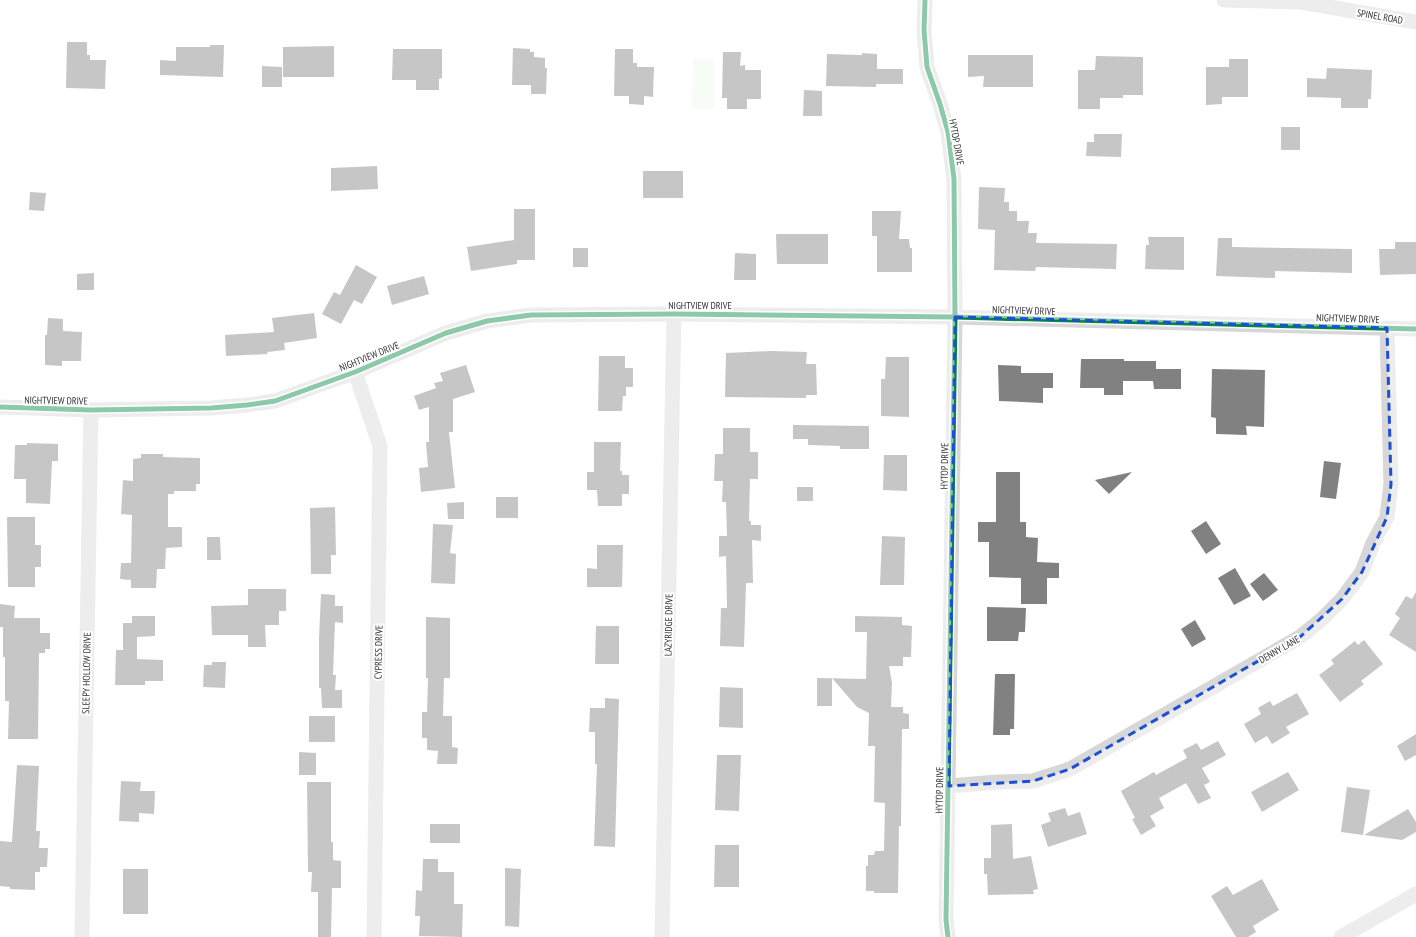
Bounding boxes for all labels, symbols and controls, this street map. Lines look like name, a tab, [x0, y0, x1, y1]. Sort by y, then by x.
street label: SPINEL ROAD	[1356, 6, 1404, 27]
street label: HYTOP DRIVE	[946, 118, 967, 166]
street label: NIGHTVIEW DRIVE	[668, 299, 732, 312]
street label: NIGHTVIEW DRIVE	[992, 303, 1056, 318]
street label: NIGHTVIEW DRIVE	[1316, 311, 1380, 326]
street label: NIGHTVIEW DRIVE	[337, 339, 401, 374]
street label: NIGHTVIEW DRIVE	[24, 393, 88, 408]
street label: HYTOP DRIVE	[938, 442, 951, 490]
street label: LAZYRIDGE DRIVE	[661, 594, 676, 656]
street label: CYPRESS DRIVE	[372, 625, 385, 679]
street label: SLEEPY HOLLOW DRIVE	[79, 632, 94, 714]
street label: DENNY LANE	[1256, 632, 1302, 666]
street label: HYTOP DRIVE	[933, 766, 946, 814]

